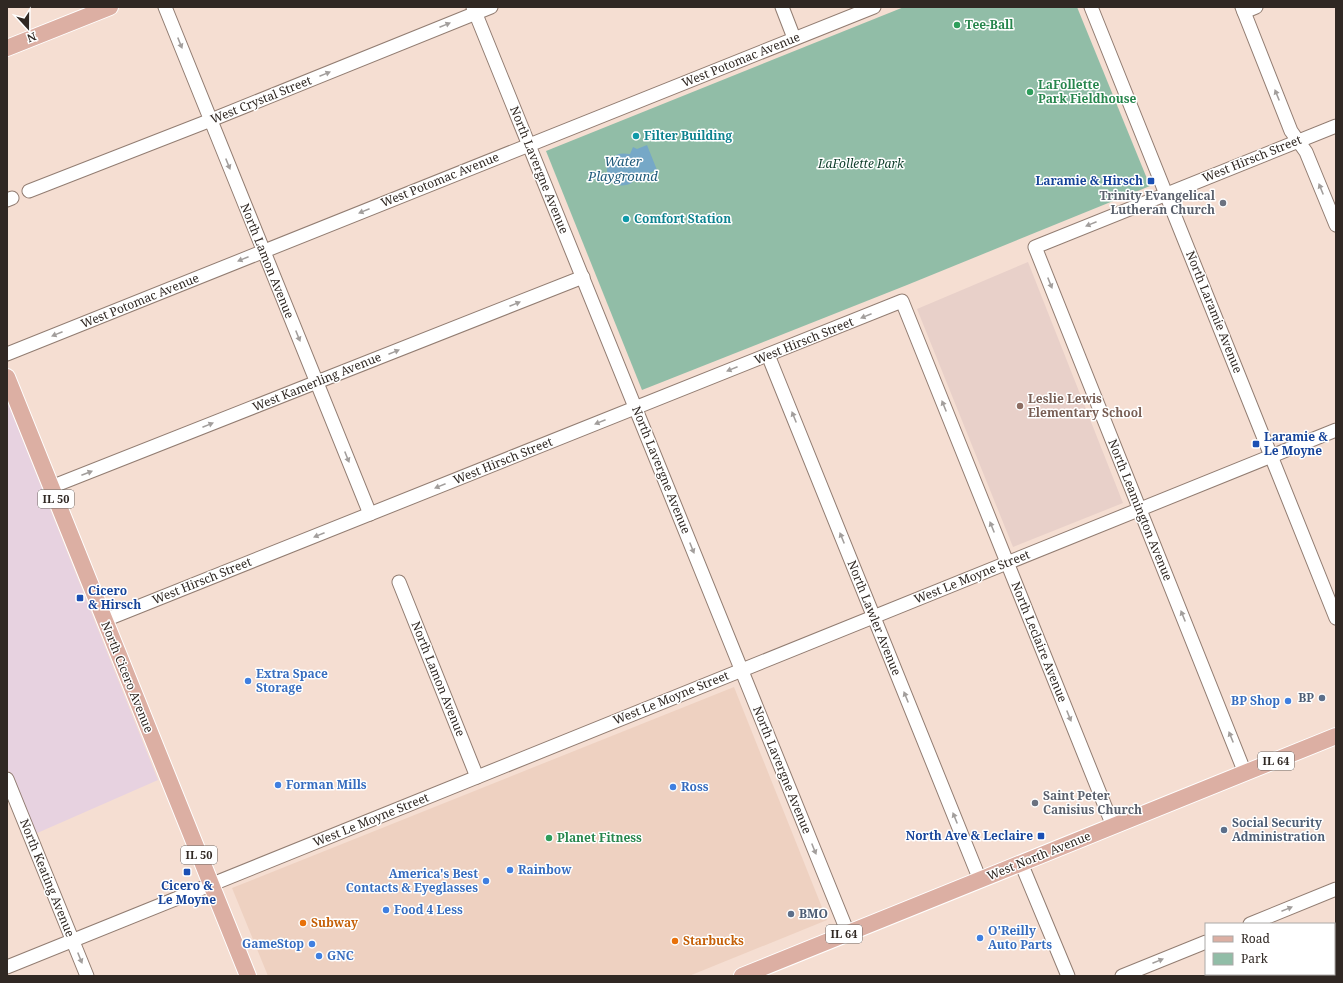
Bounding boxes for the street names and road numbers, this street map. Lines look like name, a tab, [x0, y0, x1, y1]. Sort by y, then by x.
street label: West Potomac Avenue	[679, 28, 803, 91]
street label: West Crystal Street	[208, 72, 314, 128]
street label: North Lavergne Avenue	[506, 103, 573, 236]
street label: West Hirsch Street	[1200, 131, 1304, 186]
street label: West Potomac Avenue	[378, 148, 502, 211]
street label: North Lamon Avenue	[237, 201, 298, 321]
street label: North Laramie Avenue	[1182, 248, 1247, 376]
street label: West Potomac Avenue	[78, 269, 202, 332]
street label: West Hirsch Street	[752, 313, 856, 368]
street label: West Kamerling Avenue	[250, 348, 384, 415]
street label: North Lavergne Avenue	[628, 403, 695, 536]
street label: West Hirsch Street	[451, 433, 555, 488]
street label: North Leamington Avenue	[1104, 436, 1177, 583]
road number: IL 50	[38, 490, 74, 508]
street label: West Le Moyne Street	[911, 546, 1032, 608]
street label: West Hirsch Street	[150, 553, 254, 608]
street label: North Lawler Avenue	[844, 558, 905, 678]
street label: North Leclaire Avenue	[1007, 579, 1071, 705]
street label: North Cicero Avenue	[97, 619, 158, 735]
street label: North Lamon Avenue	[408, 619, 469, 739]
street label: West Le Moyne Street	[610, 667, 731, 729]
street label: North Lavergne Avenue	[749, 703, 816, 836]
road number: IL 64	[1258, 752, 1294, 770]
street label: West Le Moyne Street	[310, 789, 431, 851]
street label: North Keating Avenue	[16, 816, 79, 940]
street label: West North Avenue	[984, 827, 1093, 884]
road number: IL 50	[181, 846, 217, 864]
road number: IL 64	[826, 925, 862, 943]

